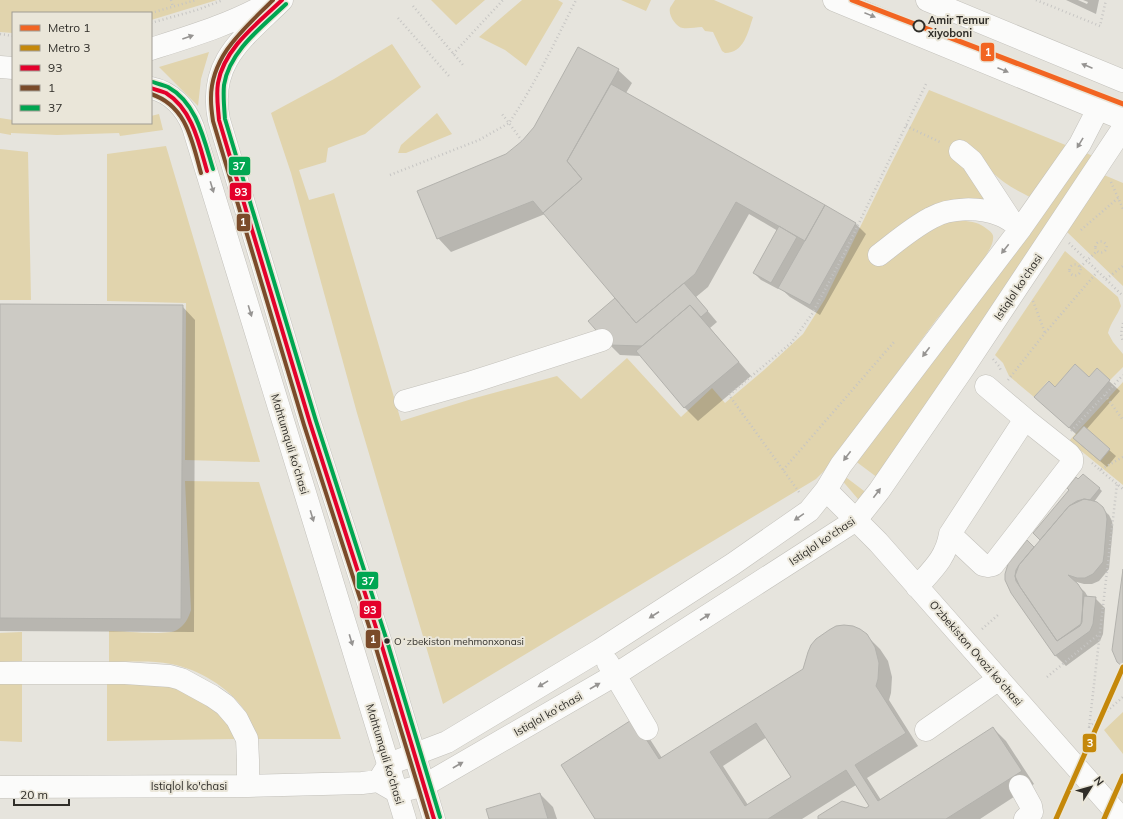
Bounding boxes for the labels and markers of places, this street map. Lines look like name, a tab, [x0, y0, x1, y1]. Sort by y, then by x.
place label: Amir Temur xiyoboni	[927, 13, 990, 40]
marker: Amir Temur xiyoboni	[912, 19, 926, 33]
place label: Oʻzbekiston mehmonxonasi	[394, 635, 524, 648]
marker: Oʻzbekiston mehmonxonasi	[382, 636, 392, 646]

